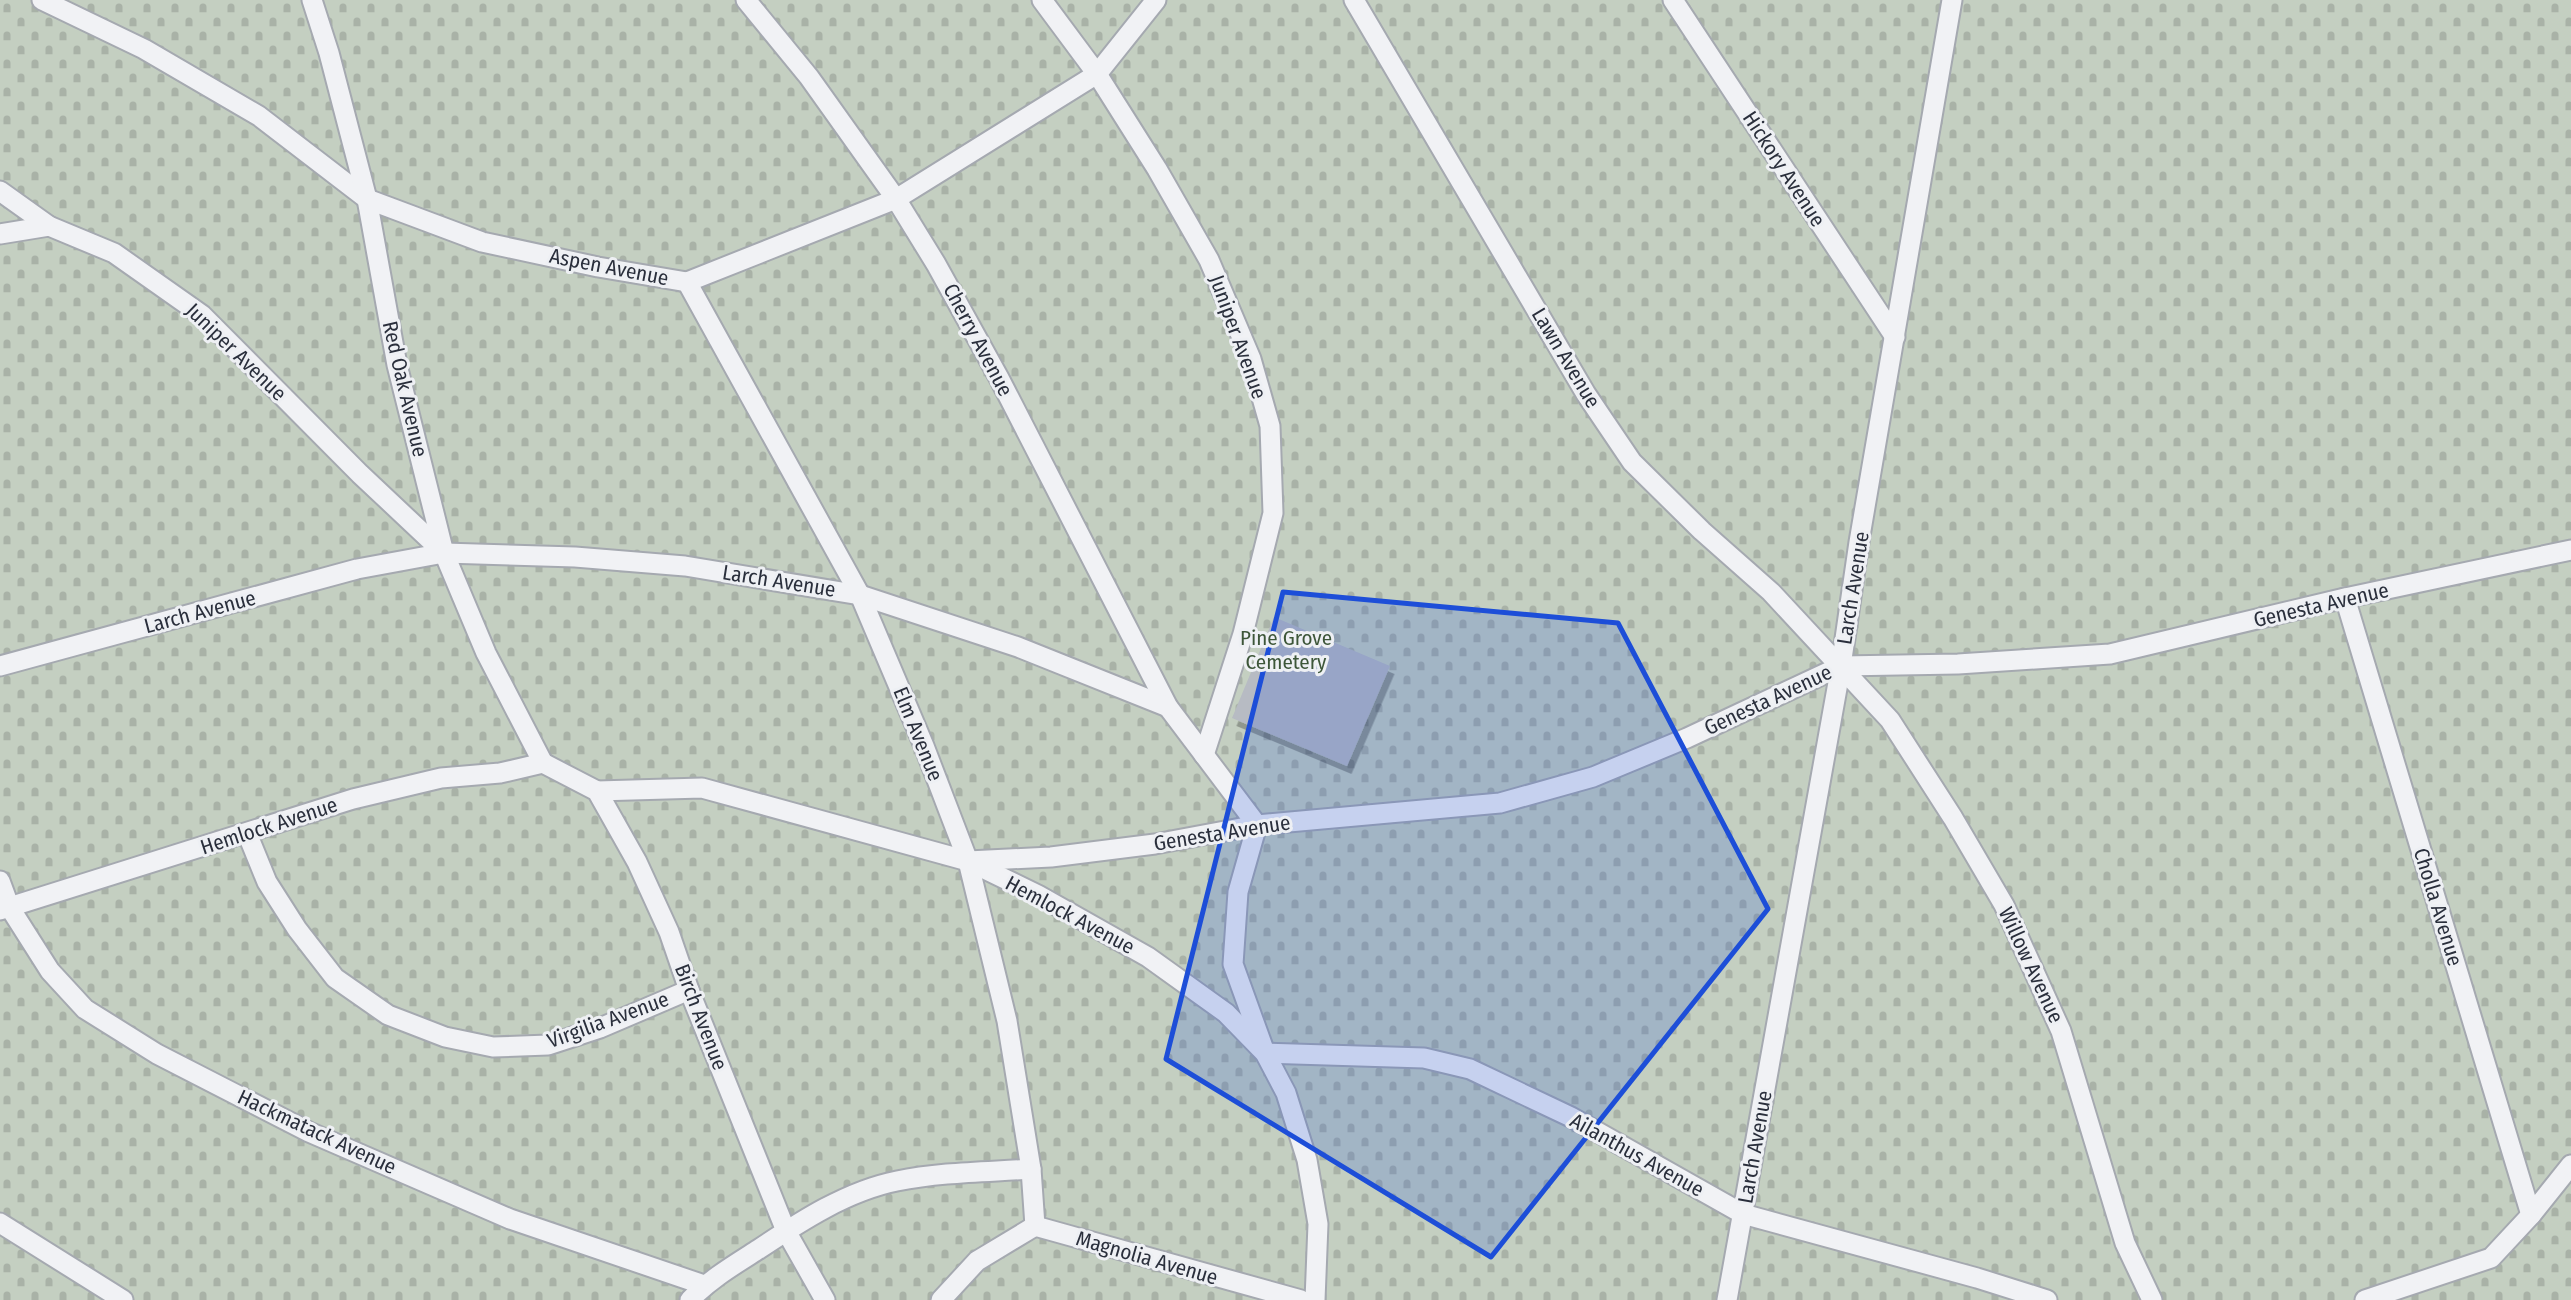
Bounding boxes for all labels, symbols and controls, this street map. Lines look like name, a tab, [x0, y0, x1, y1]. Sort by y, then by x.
street label: Hickory Avenue	[1737, 106, 1831, 232]
street label: Aspen Avenue	[547, 243, 671, 291]
street label: Juniper Avenue	[1204, 271, 1272, 403]
street label: Cherry Avenue	[937, 279, 1019, 401]
street label: Juniper Avenue	[180, 297, 292, 407]
street label: Lawn Avenue	[1526, 303, 1606, 413]
street label: Red Oak Avenue	[377, 318, 433, 460]
street label: Larch Avenue	[1831, 530, 1875, 646]
street label: Larch Avenue	[721, 559, 837, 603]
street label: Genesta Avenue	[2251, 577, 2391, 633]
street label: Larch Avenue	[141, 585, 259, 639]
park label: Pine Grove Cemetery	[1240, 625, 1332, 675]
street label: Genesta Avenue	[1700, 659, 1836, 741]
street label: Elm Avenue	[887, 683, 949, 785]
street label: Hemlock Avenue	[197, 792, 341, 860]
street label: Genesta Avenue	[1152, 809, 1292, 857]
street label: Cholla Avenue	[2408, 845, 2468, 969]
street label: Hemlock Avenue	[1001, 870, 1139, 960]
street label: Willow Avenue	[1993, 903, 2069, 1027]
street label: Birch Avenue	[669, 960, 733, 1074]
street label: Virgilia Avenue	[544, 986, 672, 1054]
street label: Hackmatack Avenue	[234, 1084, 400, 1180]
street label: Larch Avenue	[1732, 1088, 1778, 1206]
street label: Ailanthus Avenue	[1566, 1107, 1708, 1203]
street label: Magnolia Avenue	[1073, 1225, 1221, 1291]

